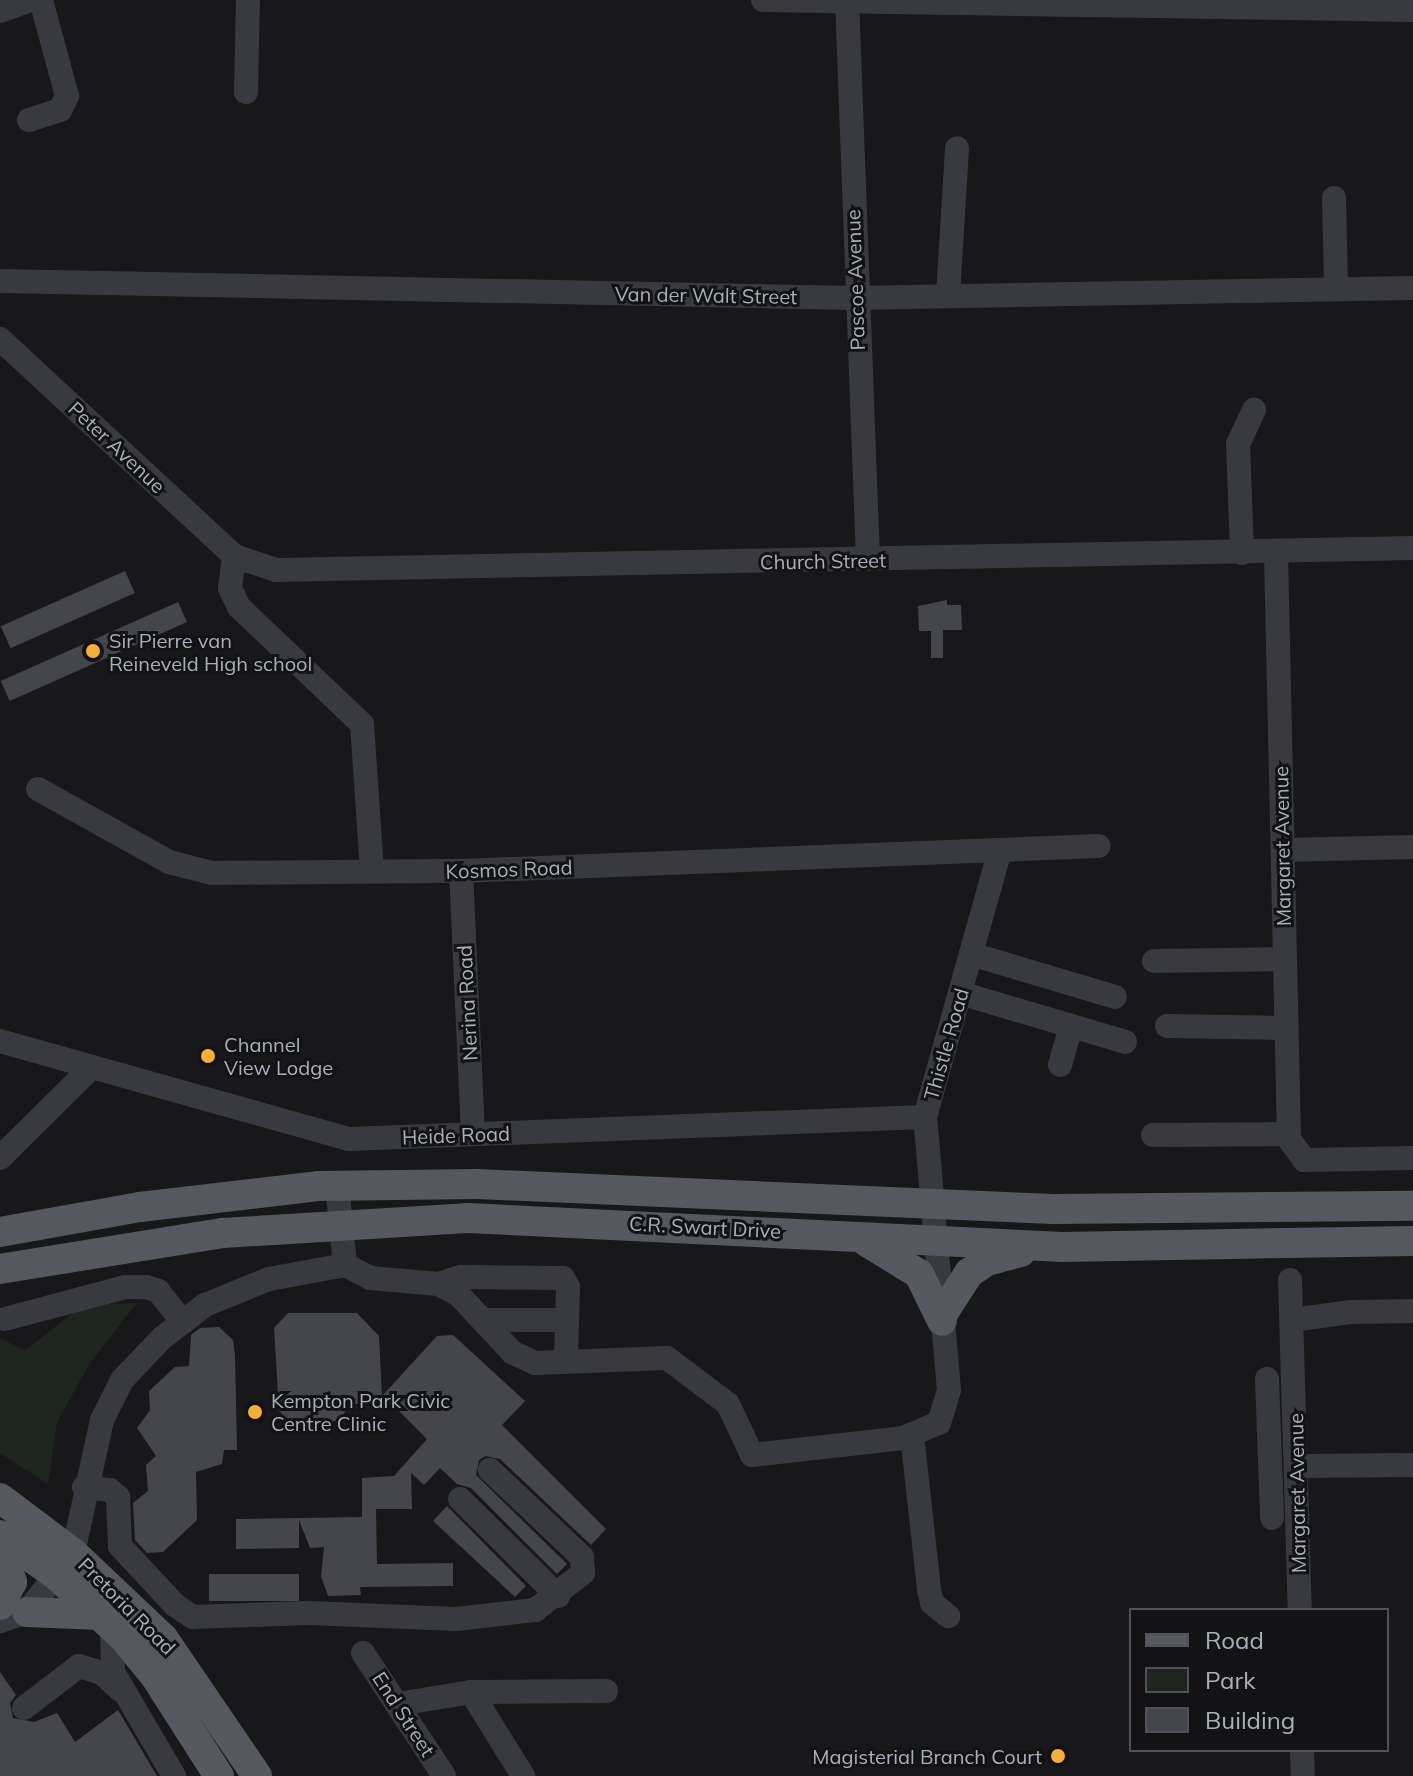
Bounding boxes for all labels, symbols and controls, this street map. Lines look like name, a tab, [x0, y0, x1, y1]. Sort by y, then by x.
street label: Pascoe Avenue	[841, 209, 869, 351]
street label: Van der Walt Street	[615, 281, 797, 309]
street label: Peter Avenue	[64, 396, 170, 498]
street label: Church Street	[760, 548, 886, 574]
place label: Sir Pierre van Reineveld High school	[109, 628, 312, 675]
marker: Sir Pierre van Reineveld High school	[84, 642, 102, 660]
street label: Margaret Avenue	[1269, 766, 1295, 926]
street label: Kosmos Road	[445, 855, 573, 883]
street label: Nerina Road	[452, 945, 482, 1061]
street label: Thistle Road	[919, 985, 973, 1103]
place label: Channel View Lodge	[224, 1032, 333, 1079]
marker: Channel View Lodge	[199, 1047, 217, 1065]
street label: Heide Road	[402, 1121, 510, 1149]
street label: C.R. Swart Drive	[628, 1211, 782, 1243]
place label: Kempton Park Civic Centre Clinic	[271, 1388, 450, 1435]
marker: Kempton Park Civic Centre Clinic	[246, 1403, 264, 1421]
street label: Margaret Avenue	[1284, 1413, 1310, 1573]
street label: Pretoria Road	[73, 1552, 181, 1660]
legend	[1129, 1608, 1389, 1752]
text: Road	[1205, 1625, 1264, 1655]
text: Park	[1205, 1665, 1256, 1695]
street label: End Street	[368, 1667, 440, 1761]
text: Building	[1205, 1705, 1295, 1735]
place label: Magisterial Branch Court	[812, 1744, 1042, 1768]
marker: Magisterial Branch Court	[1049, 1747, 1067, 1765]

